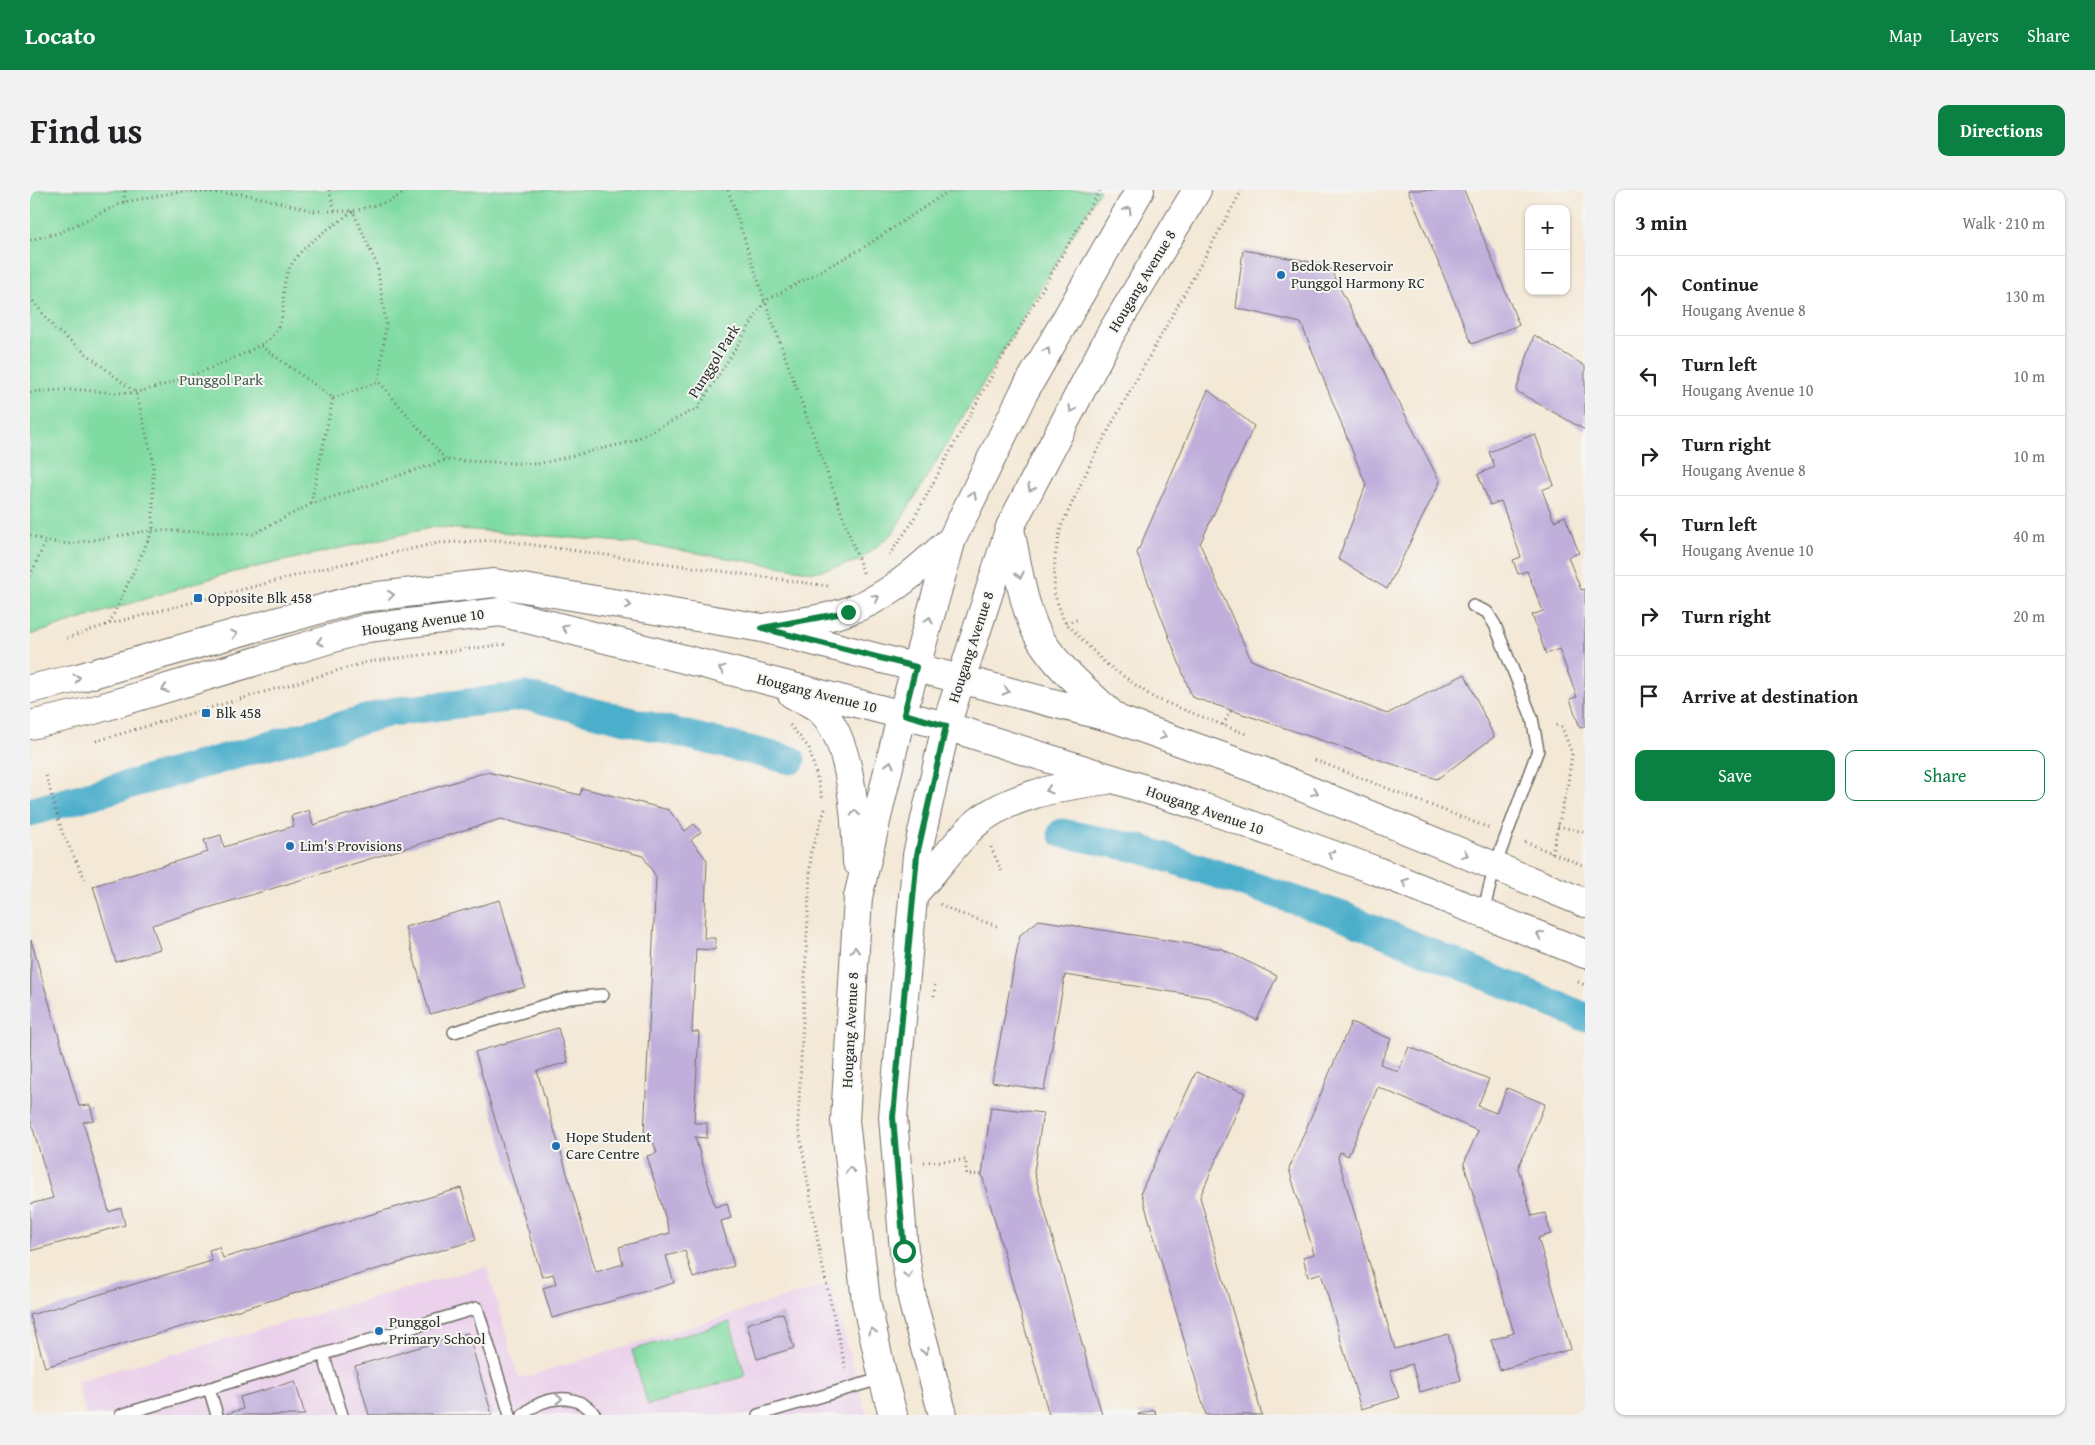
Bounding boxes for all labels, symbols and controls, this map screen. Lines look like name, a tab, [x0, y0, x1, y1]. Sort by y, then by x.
text: Locato	[25, 18, 96, 53]
text: Map	[1889, 22, 1922, 49]
text: Layers	[1950, 22, 1999, 49]
text: Share	[2027, 22, 2070, 49]
text: Find us	[30, 105, 143, 156]
button: Directions	[1938, 105, 2065, 156]
map controls	[1525, 205, 1570, 295]
button: +	[1525, 205, 1570, 250]
one-way arrow	[1122, 207, 1132, 216]
text: 3 min	[1635, 207, 1687, 238]
text: Walk · 210 m	[1962, 211, 2045, 235]
street label: Hougang Avenue 8	[1103, 226, 1180, 336]
button: −	[1525, 250, 1570, 295]
place label: Bedok Reservoir Punggol Harmony RC	[1291, 255, 1425, 293]
marker: Bedok Reservoir Punggol Harmony RC	[1275, 269, 1287, 281]
text: Continue	[1682, 270, 1759, 298]
icon: ahead	[1635, 282, 1663, 310]
text: 130 m	[2005, 284, 2045, 308]
text: Hougang Avenue 8	[1682, 298, 1806, 322]
street label: Punggol Park	[683, 319, 745, 402]
one-way arrow	[1041, 348, 1051, 357]
text: Turn left	[1682, 350, 1757, 378]
icon: left	[1635, 362, 1663, 390]
text: 10 m	[2013, 364, 2045, 388]
park label: Punggol Park	[179, 369, 263, 390]
text: Hougang Avenue 10	[1682, 378, 1814, 402]
one-way arrow	[1068, 404, 1078, 413]
text: Turn right	[1682, 430, 1771, 458]
icon: right	[1635, 442, 1663, 470]
text: 10 m	[2013, 444, 2045, 468]
text: Hougang Avenue 8	[1682, 458, 1806, 482]
one-way arrow	[1027, 482, 1037, 491]
one-way arrow	[967, 491, 978, 500]
text: Turn left	[1682, 510, 1757, 538]
icon: left	[1635, 522, 1663, 550]
text: 40 m	[2013, 524, 2045, 548]
text: Hougang Avenue 10	[1682, 538, 1814, 562]
one-way arrow	[1014, 571, 1025, 579]
place label: Opposite Blk 458	[208, 587, 312, 608]
street label: Hougang Avenue 8	[943, 588, 998, 705]
one-way arrow	[388, 590, 396, 601]
marker: Opposite Blk 458	[192, 592, 204, 604]
one-way arrow	[870, 594, 879, 604]
one-way arrow	[624, 600, 633, 610]
route end	[837, 601, 860, 624]
icon: right	[1635, 602, 1663, 630]
text: Turn right	[1682, 602, 1771, 630]
street label: Hougang Avenue 10	[360, 603, 485, 640]
text: 20 m	[2013, 604, 2045, 628]
one-way arrow	[924, 617, 934, 625]
one-way arrow	[561, 624, 569, 634]
one-way arrow	[229, 629, 238, 639]
one-way arrow	[317, 637, 325, 647]
one-way arrow	[717, 664, 726, 675]
street label: Hougang Avenue 10	[755, 667, 879, 718]
one-way arrow	[73, 673, 82, 684]
icon: arrive	[1635, 682, 1663, 710]
text: Arrive at destination	[1682, 682, 1858, 710]
one-way arrow	[161, 683, 169, 693]
one-way arrow	[1002, 685, 1011, 696]
place label: Blk 458	[216, 702, 261, 723]
marker: Blk 458	[200, 707, 212, 719]
one-way arrow	[1158, 730, 1166, 740]
button: Save	[1635, 750, 1835, 801]
button: Share	[1845, 750, 2045, 801]
one-way arrow	[884, 760, 895, 769]
street label: Hougang Avenue 10	[1143, 780, 1267, 840]
one-way arrow	[1046, 784, 1054, 794]
one-way arrow	[1310, 786, 1319, 797]
one-way arrow	[850, 809, 861, 817]
place label: Lim's Provisions	[300, 835, 402, 856]
marker: Lim's Provisions	[284, 840, 296, 852]
one-way arrow	[1460, 848, 1469, 858]
one-way arrow	[1327, 850, 1336, 860]
one-way arrow	[1401, 878, 1410, 888]
one-way arrow	[1536, 930, 1545, 941]
one-way arrow	[849, 946, 860, 954]
street label: Hougang Avenue 8	[836, 971, 863, 1088]
place label: Hope Student Care Centre	[566, 1126, 652, 1164]
marker: Hope Student Care Centre	[550, 1140, 562, 1152]
one-way arrow	[845, 1165, 856, 1173]
route start	[893, 1240, 916, 1263]
one-way arrow	[903, 1271, 913, 1279]
place label: Punggol Primary School	[389, 1311, 485, 1349]
marker: Punggol Primary School	[373, 1325, 385, 1337]
one-way arrow	[868, 1326, 878, 1335]
one-way arrow	[919, 1346, 930, 1355]
one-way arrow	[556, 1394, 564, 1404]

